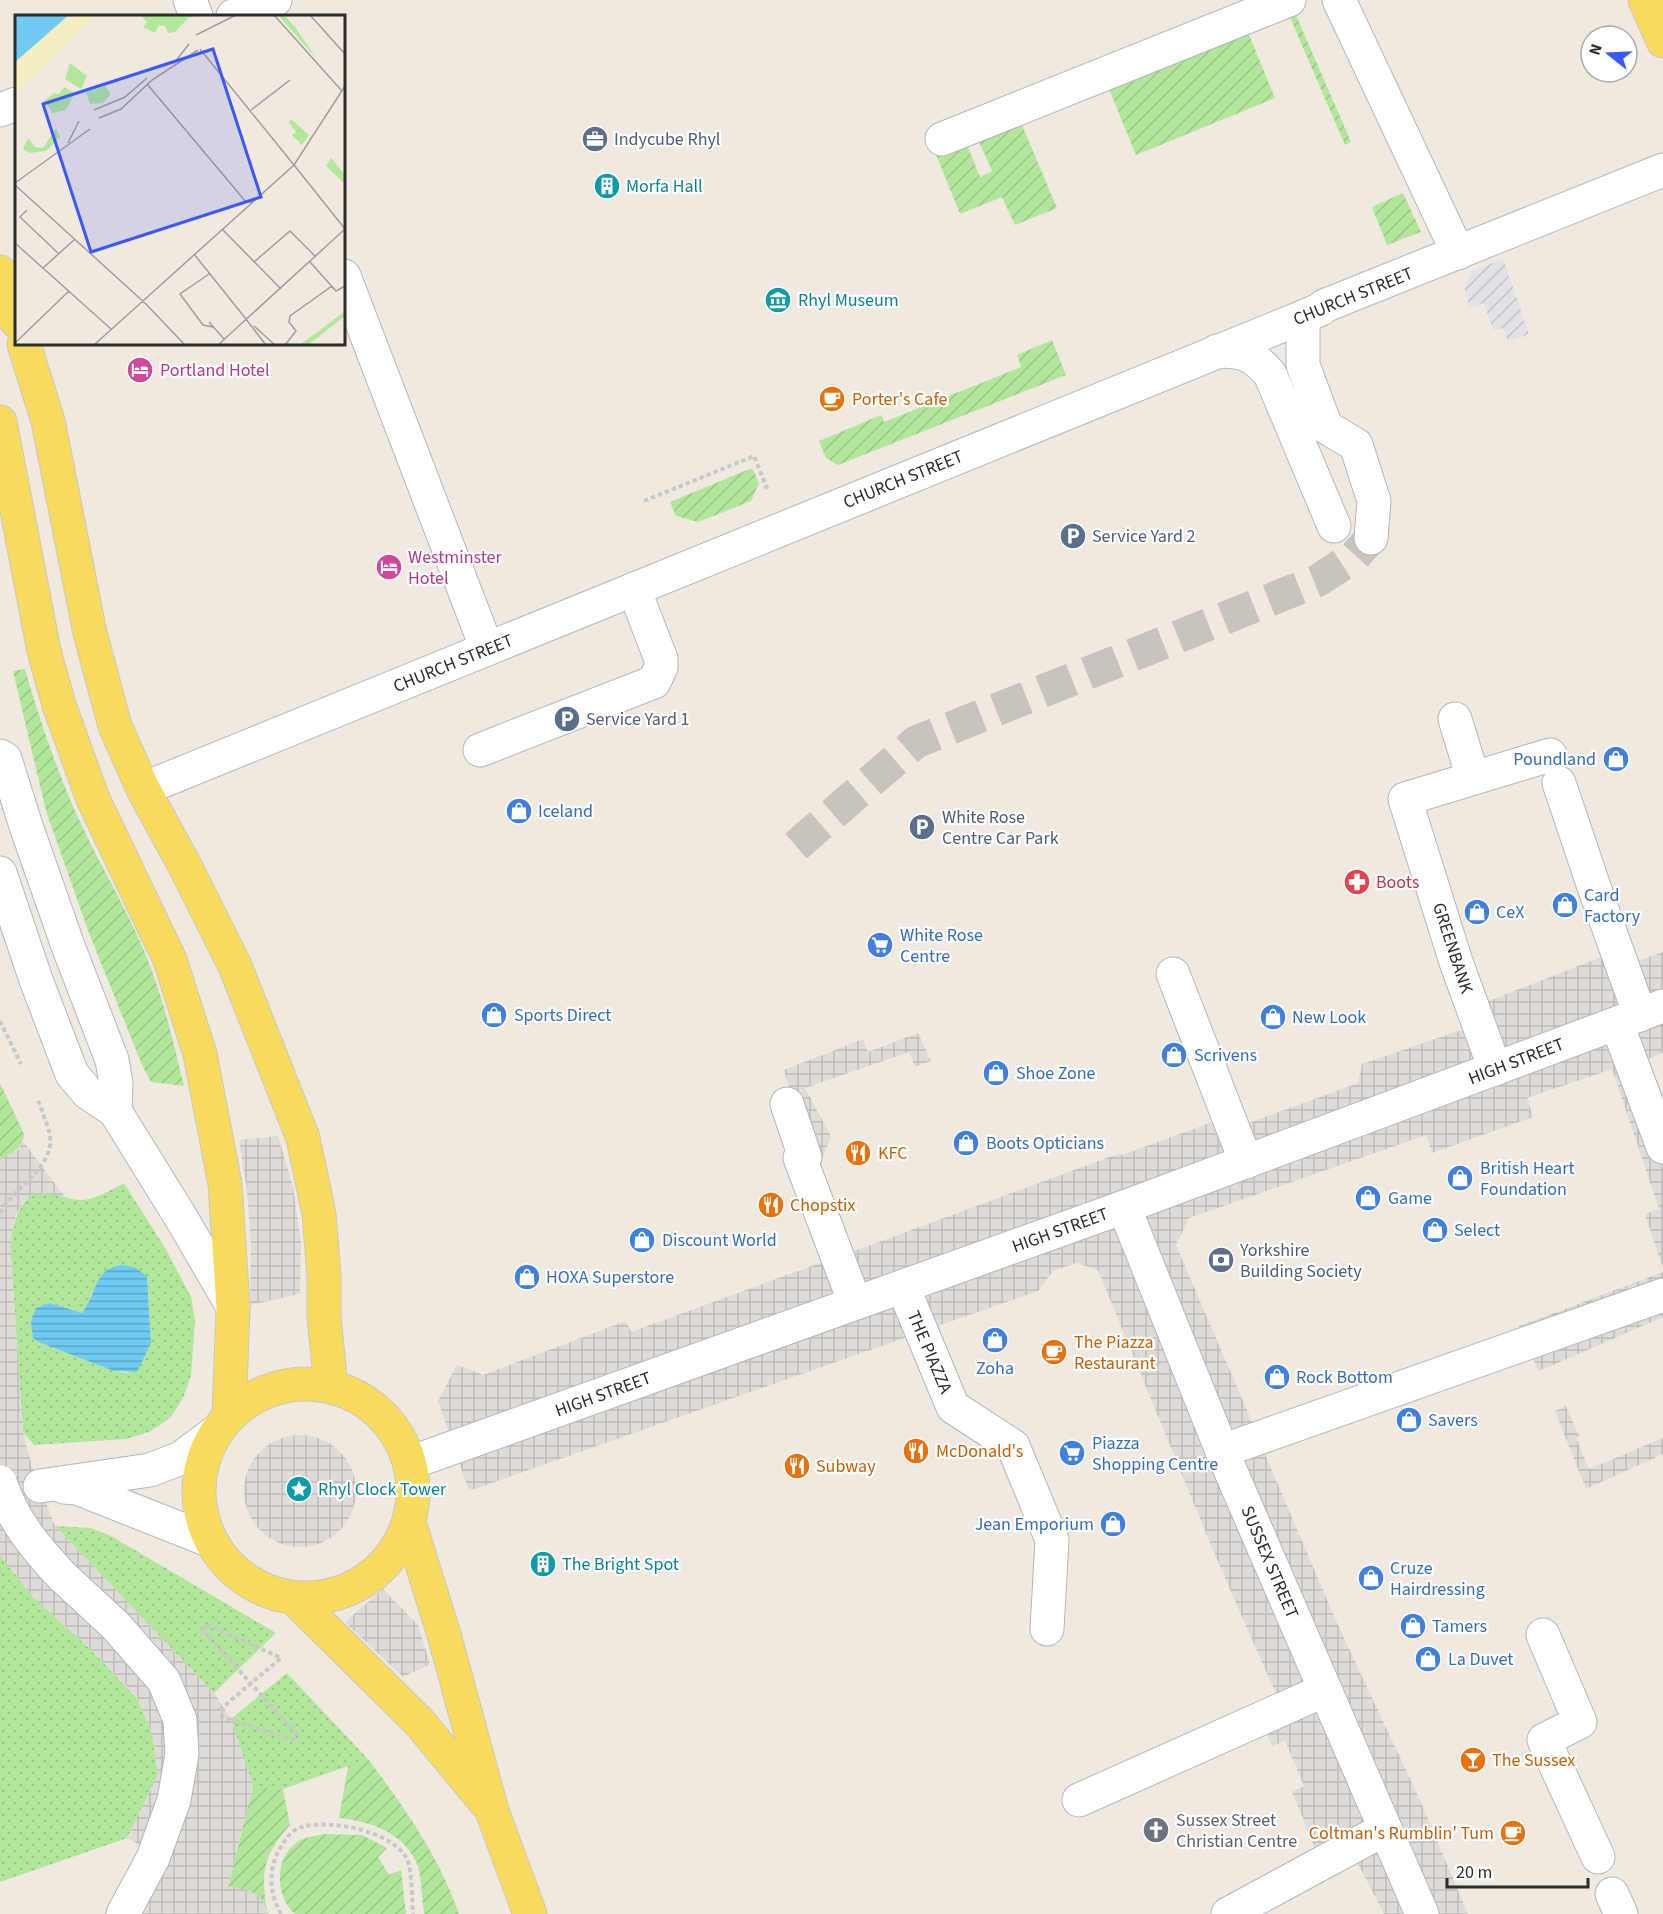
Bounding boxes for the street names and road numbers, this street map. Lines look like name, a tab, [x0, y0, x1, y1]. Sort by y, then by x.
street label: CHURCH STREET	[1290, 261, 1417, 332]
street label: CHURCH STREET	[840, 444, 967, 515]
street label: CHURCH STREET	[390, 628, 517, 699]
street label: GREENBANK	[1426, 899, 1479, 997]
street label: HIGH STREET	[1465, 1032, 1568, 1091]
street label: HIGH STREET	[1009, 1201, 1112, 1259]
street label: THE PIAZZA	[901, 1307, 958, 1398]
street label: HIGH STREET	[552, 1365, 655, 1423]
street label: SUSSEX STREET	[1235, 1502, 1305, 1623]

